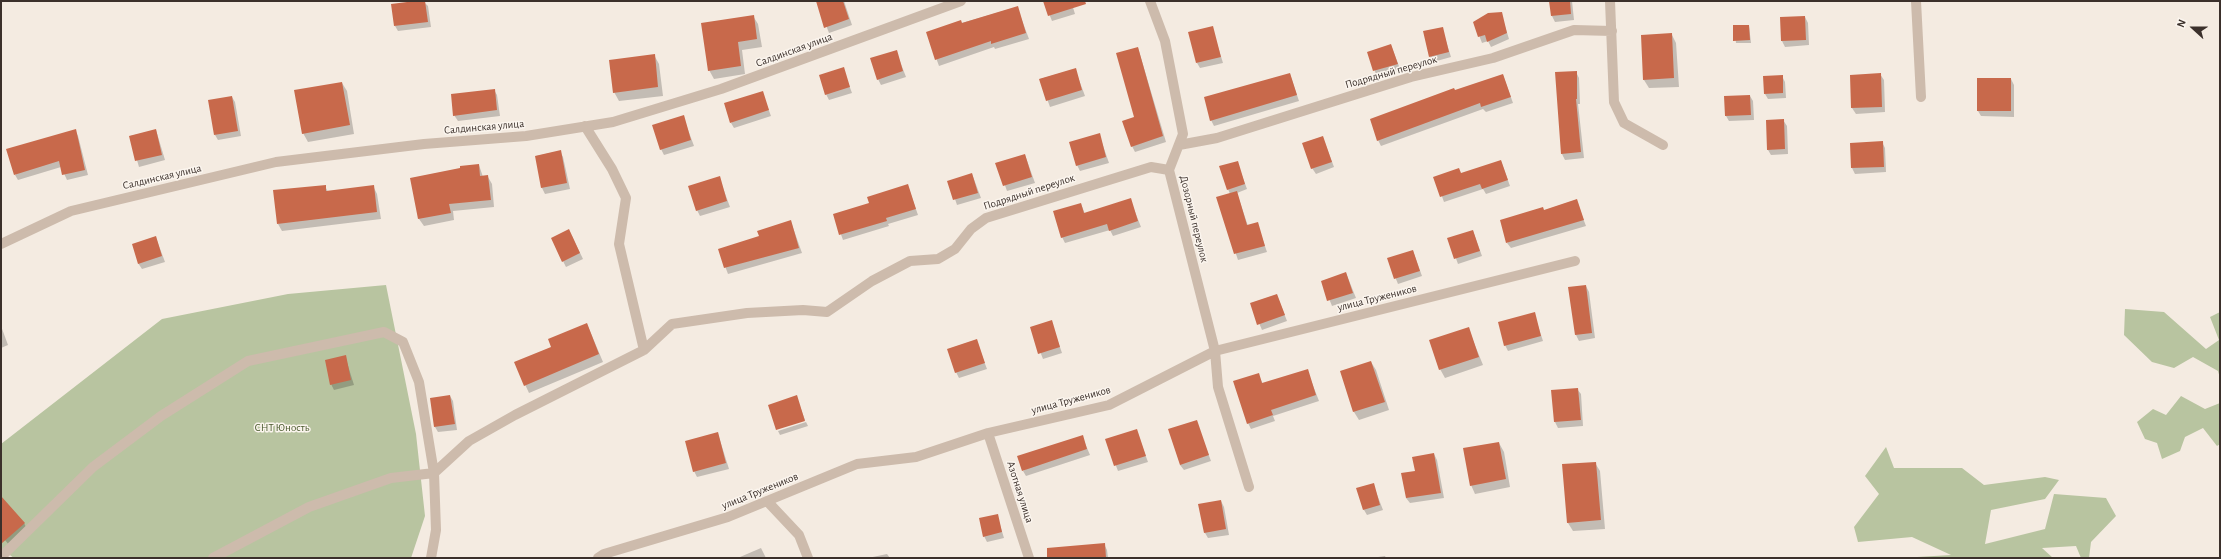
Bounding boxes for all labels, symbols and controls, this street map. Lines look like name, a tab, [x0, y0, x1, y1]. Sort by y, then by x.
north arrow	[2173, 8, 2213, 48]
text: N	[2175, 18, 2188, 29]
street label: Салдинская улица	[754, 30, 834, 70]
street label: Подрядный переулок	[1343, 53, 1439, 91]
street label: Салдинская улица	[443, 117, 525, 137]
street label: Салдинская улица	[121, 162, 203, 192]
street label: Подрядный переулок	[982, 171, 1076, 213]
street label: Дозорный переулок	[1177, 174, 1211, 264]
street label: улица Тружеников	[1336, 282, 1418, 314]
street label: улица Тружеников	[1030, 383, 1112, 417]
park label: СНТ Юность	[255, 421, 309, 435]
street label: Азотная улица	[1004, 460, 1036, 524]
street label: улица Тружеников	[720, 470, 800, 512]

